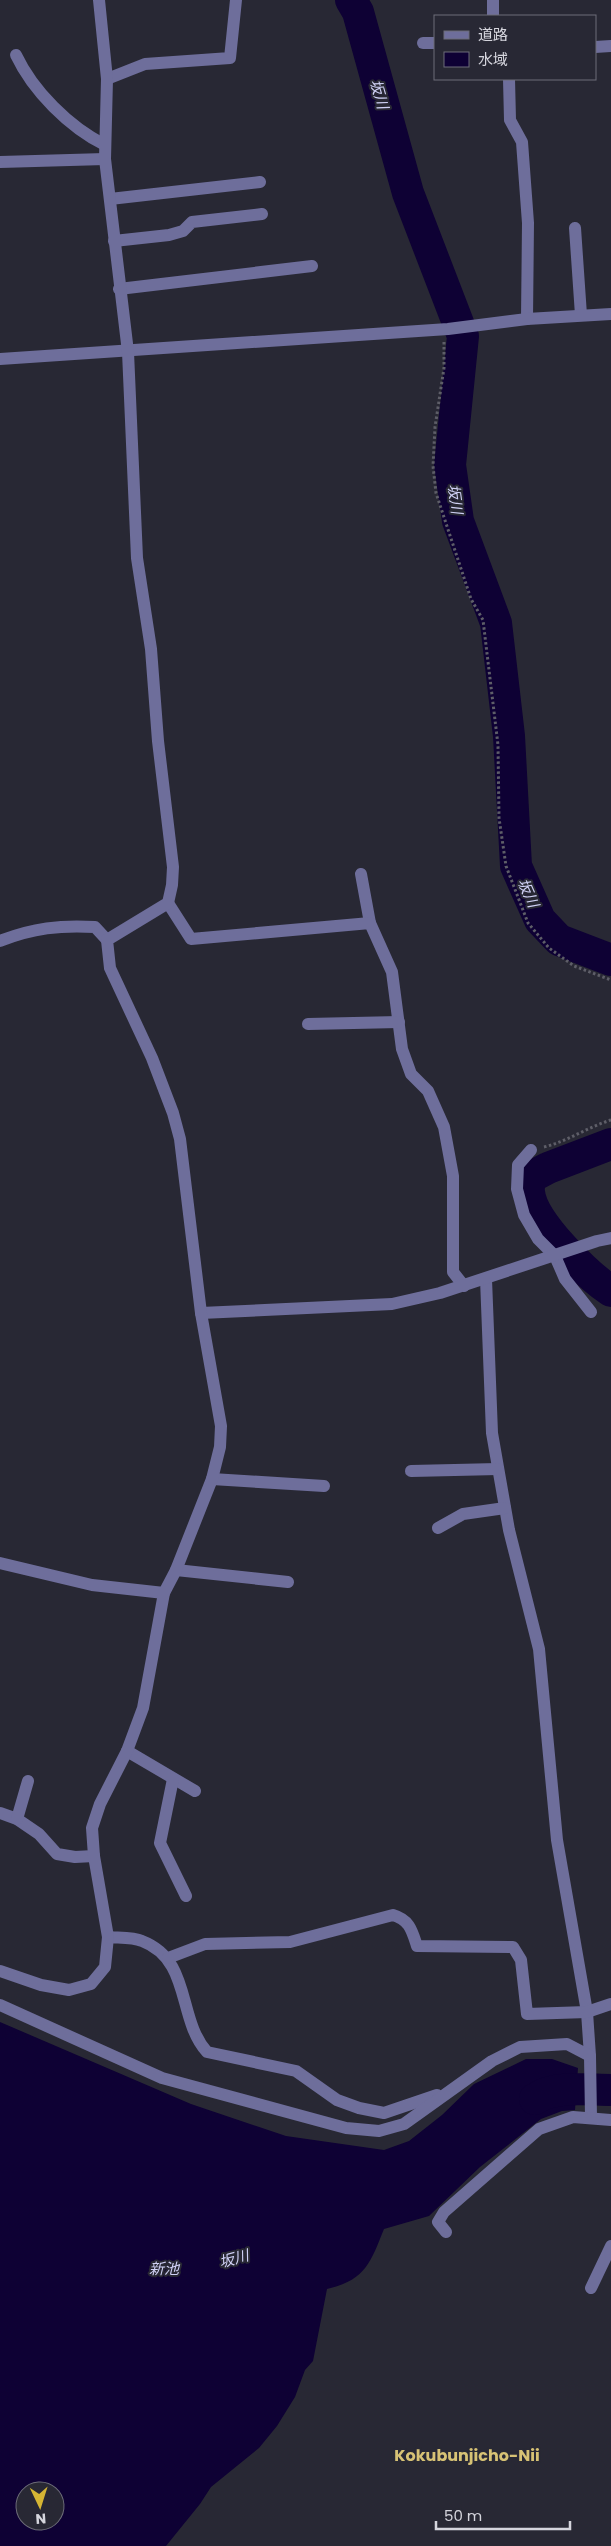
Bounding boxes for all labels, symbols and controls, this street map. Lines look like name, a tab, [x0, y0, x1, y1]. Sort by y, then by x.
legend	[434, 15, 596, 80]
text: 道路	[478, 24, 508, 45]
text: 水域	[478, 49, 508, 70]
water label: 坂川	[365, 77, 394, 113]
water label: 坂川	[443, 483, 468, 517]
water label: 坂川	[513, 875, 545, 913]
water label: 坂川	[217, 2244, 253, 2273]
water label: 新池	[149, 2258, 181, 2279]
district label: Kokubunjicho-Nii	[394, 2444, 540, 2467]
north arrow	[15, 2481, 65, 2531]
scale bar	[436, 2498, 570, 2530]
text: 50 m	[444, 2505, 482, 2526]
text: N	[35, 2509, 47, 2529]

